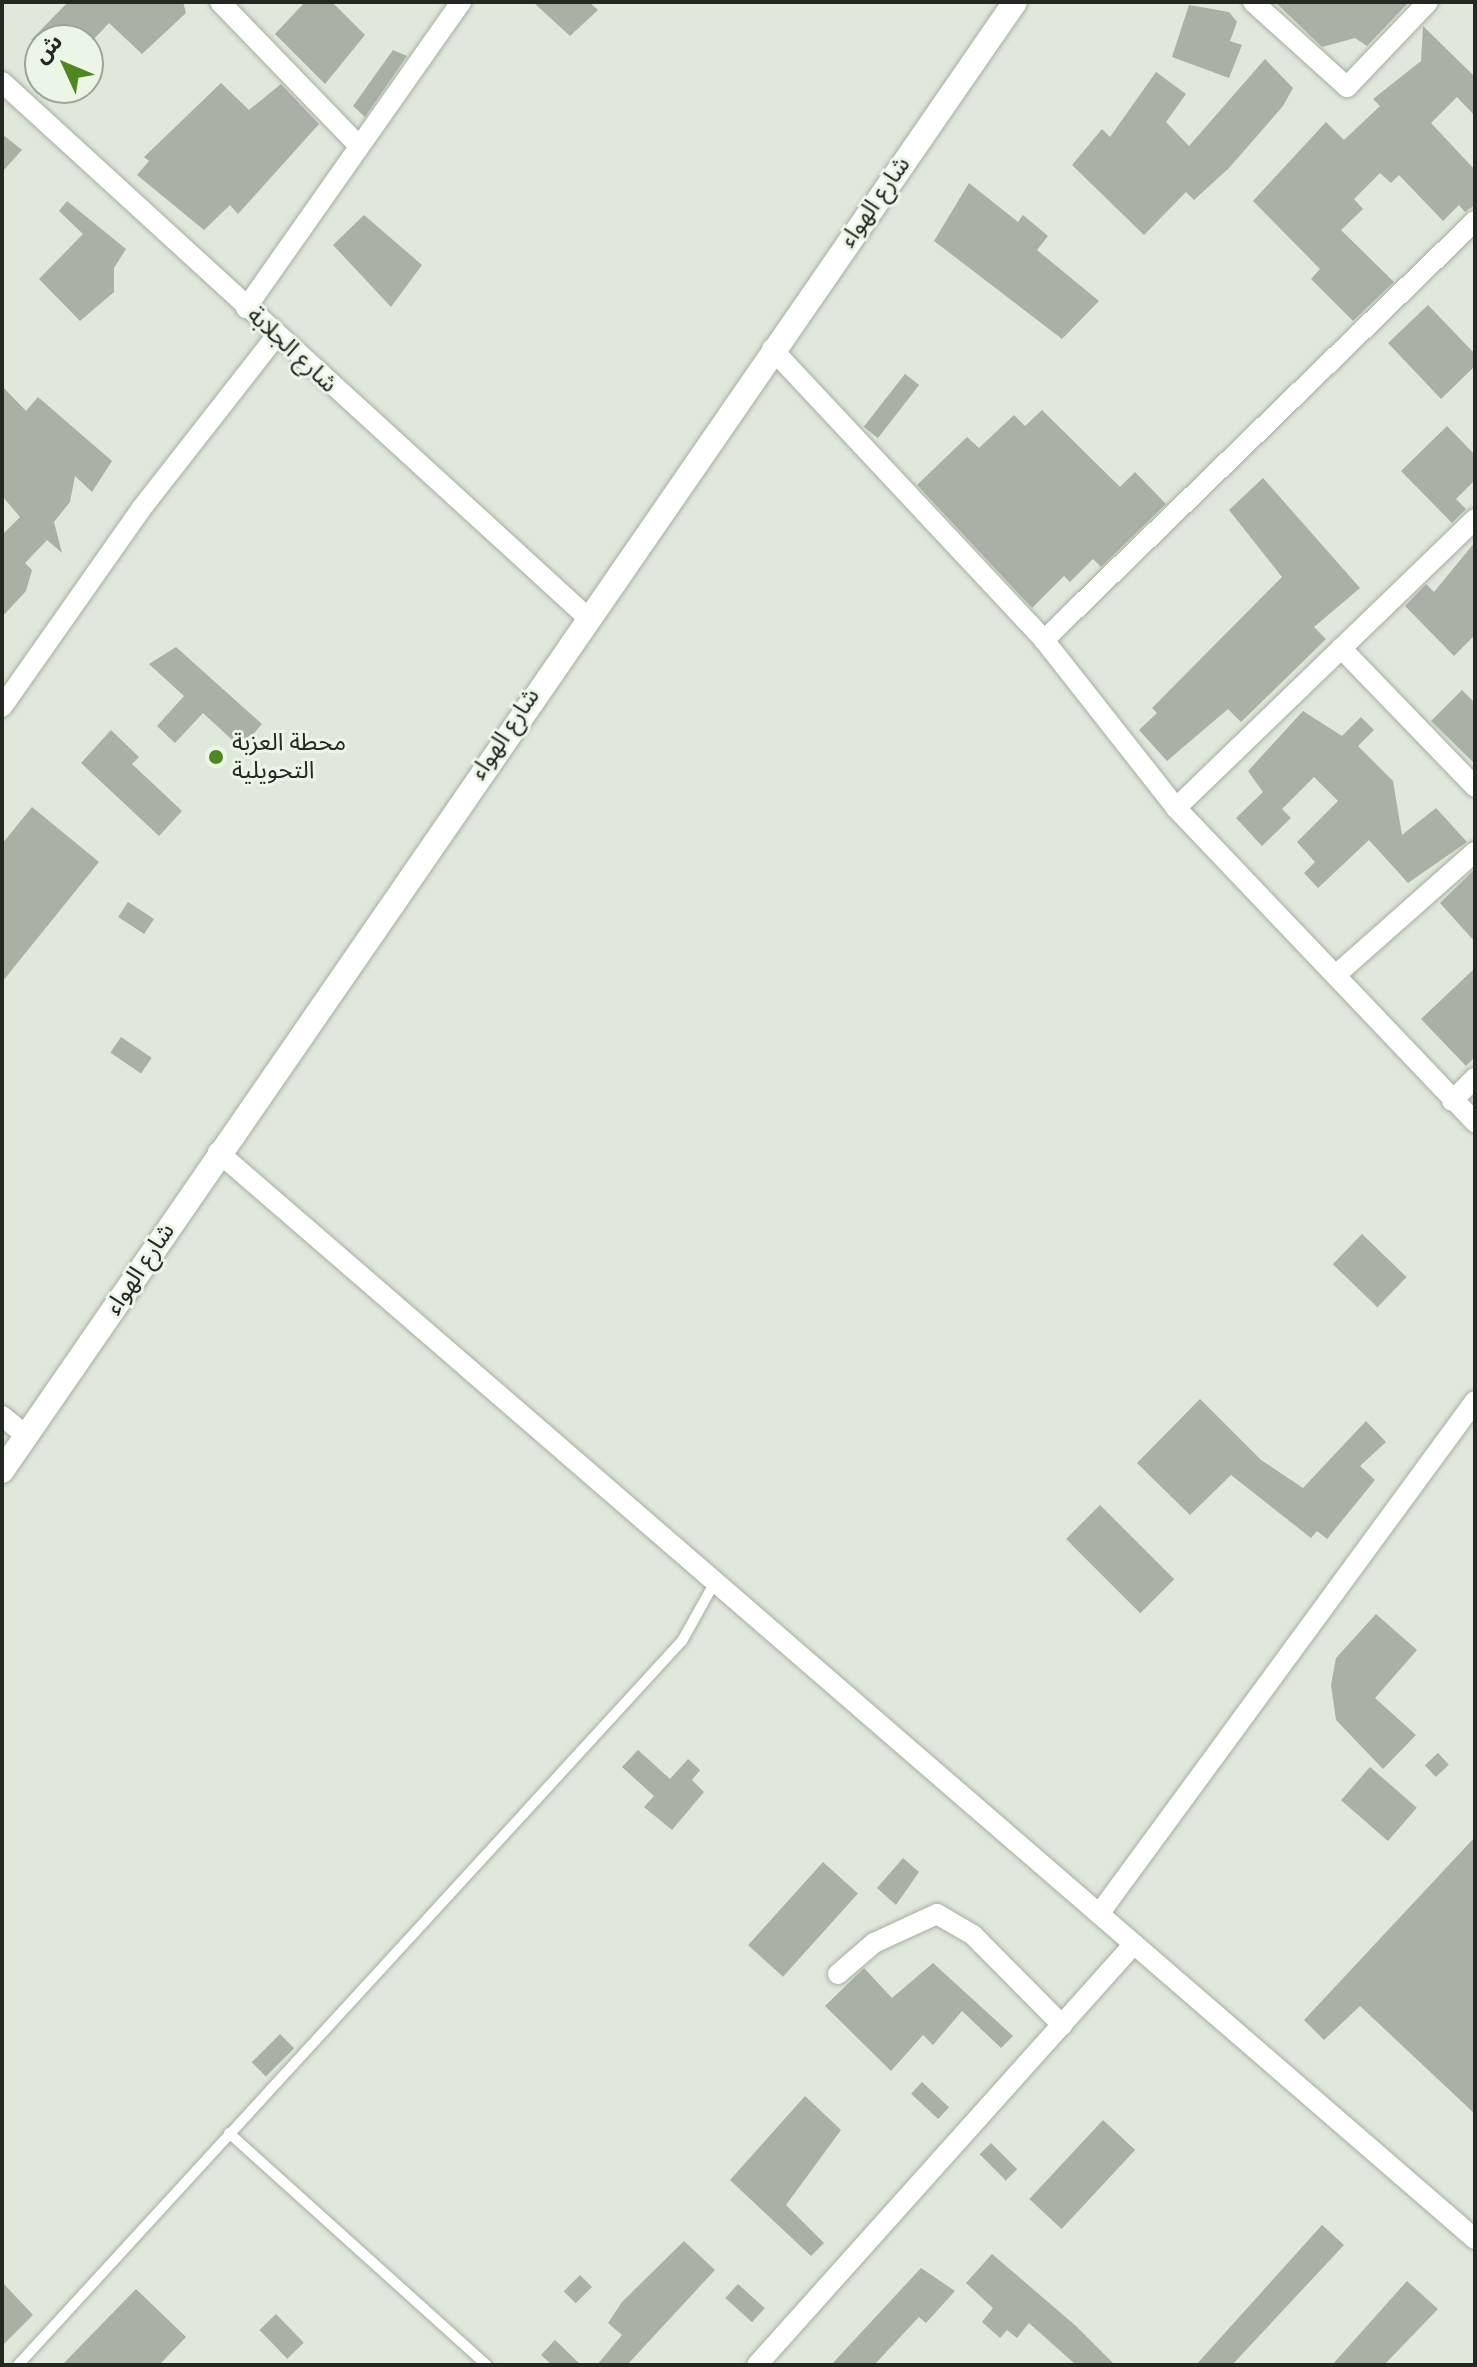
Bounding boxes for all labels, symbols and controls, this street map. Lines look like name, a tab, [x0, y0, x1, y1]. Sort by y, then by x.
north arrow	[24, 24, 104, 104]
text: ش	[28, 29, 67, 68]
street label: شارع الهواء	[833, 151, 917, 253]
street label: شارع الجلابة	[241, 301, 343, 399]
street label: شارع الهواء	[464, 683, 546, 785]
place label: محطة العزبة التحويلية	[232, 729, 346, 785]
marker: محطة العزبة التحويلية	[207, 748, 225, 766]
street label: شارع الهواء	[99, 1218, 181, 1320]

